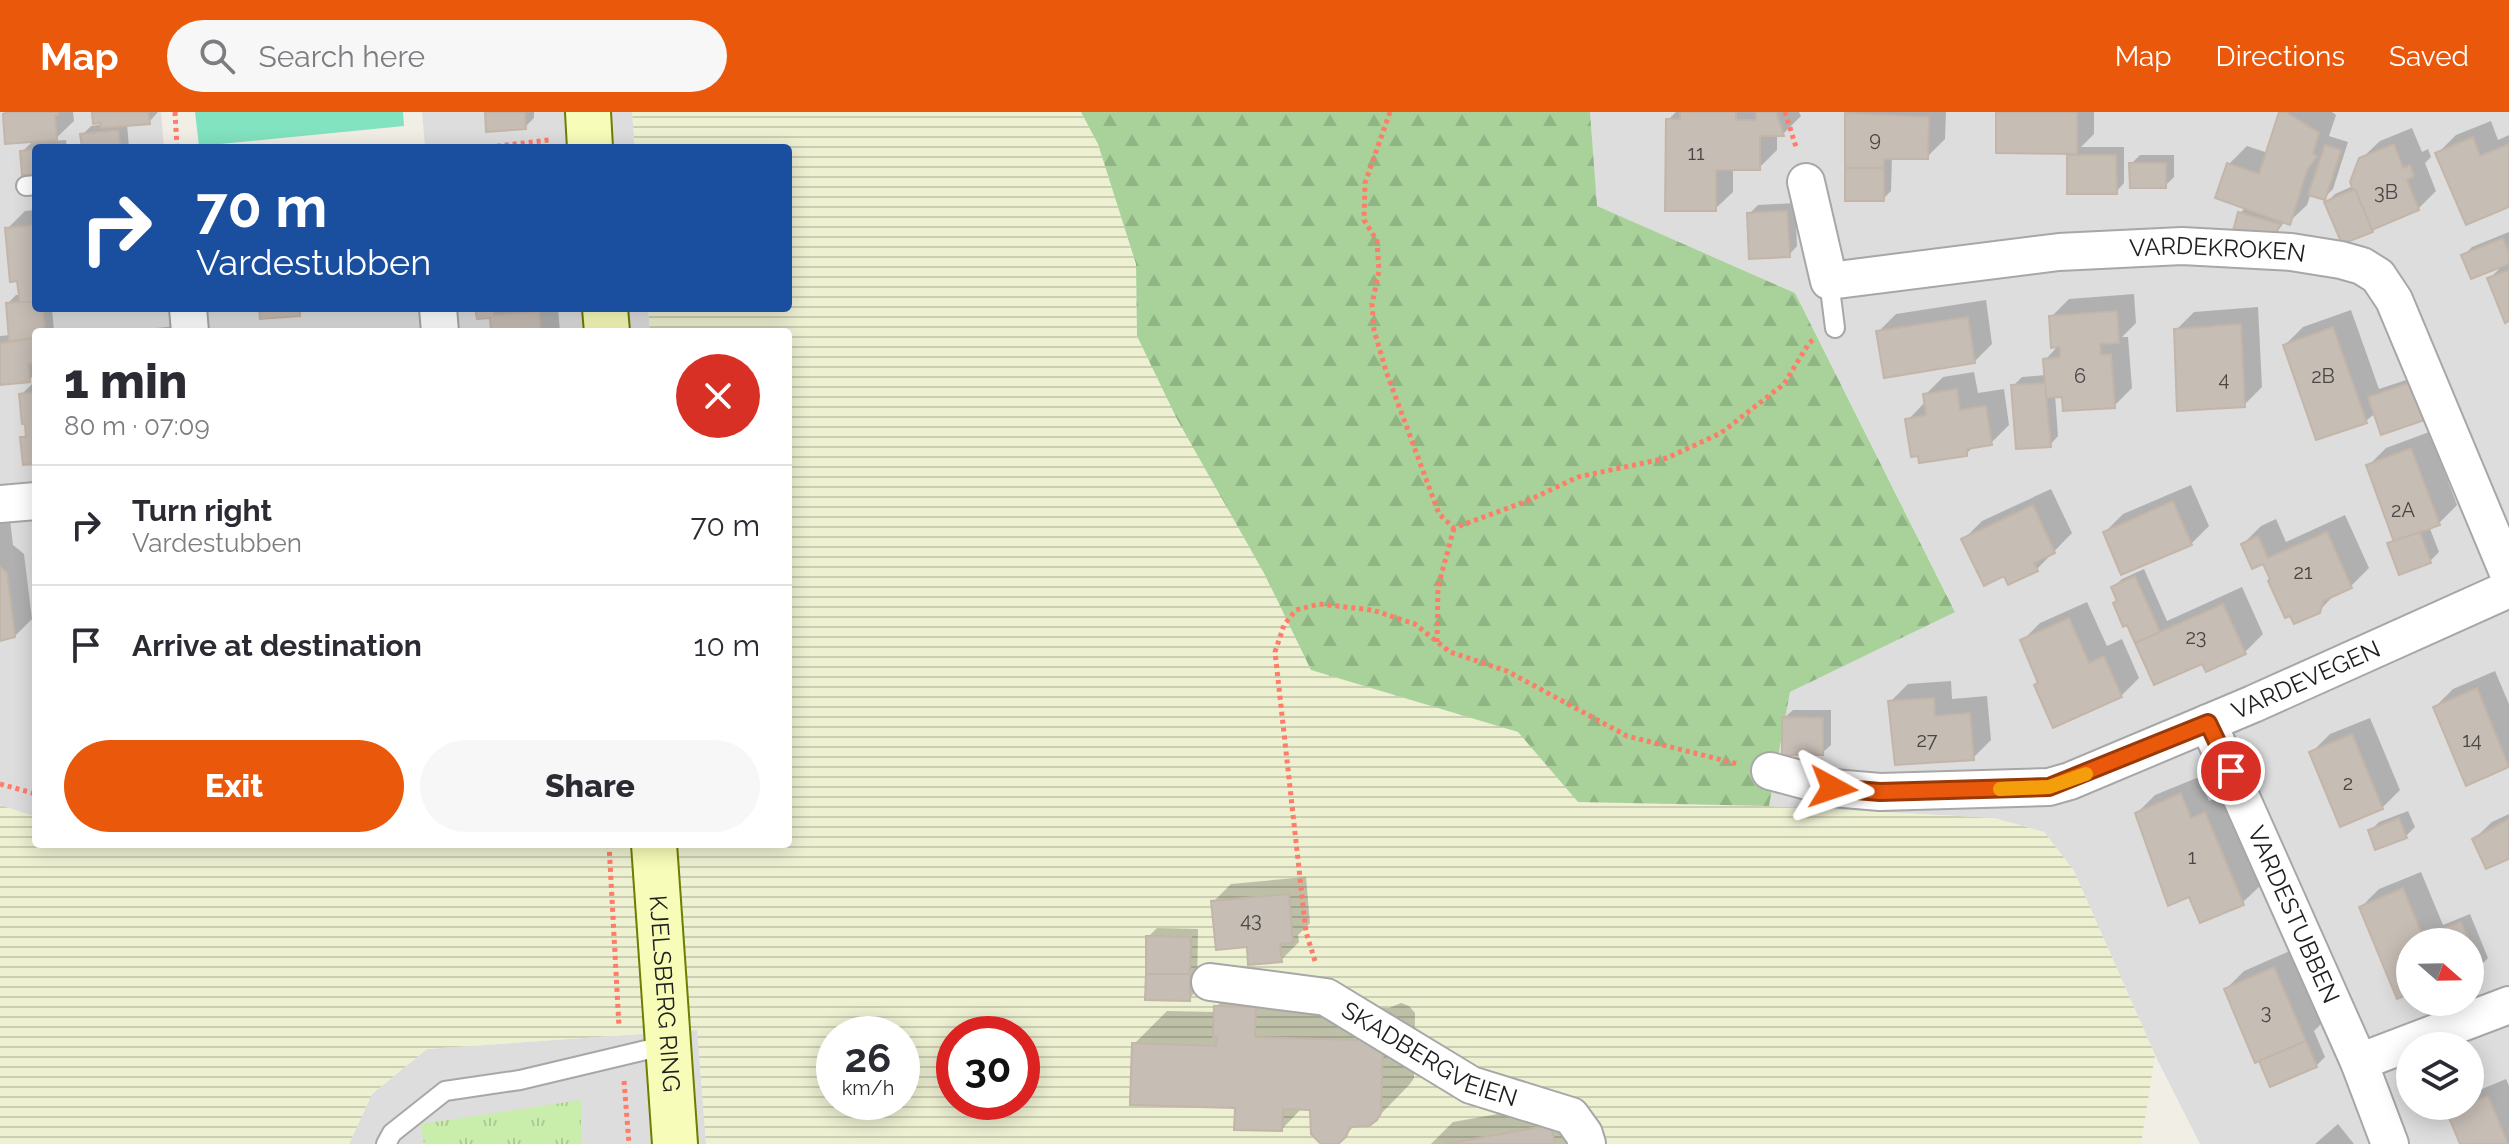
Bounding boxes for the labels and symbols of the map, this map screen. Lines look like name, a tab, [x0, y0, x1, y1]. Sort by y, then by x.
house number: 9	[1869, 127, 1881, 151]
house number: 11	[1687, 141, 1705, 165]
house number: 3B	[2374, 180, 2398, 204]
street label: VARDEKROKEN	[2129, 231, 2308, 268]
house number: 6	[2074, 364, 2086, 388]
house number: 2B	[2311, 364, 2335, 388]
house number: 4	[2219, 367, 2230, 391]
house number: 2A	[2391, 498, 2415, 522]
house number: 21	[2294, 560, 2313, 584]
house number: 23	[2185, 625, 2207, 649]
street label: VARDEVEGEN	[2227, 634, 2385, 725]
house number: 27	[1916, 728, 1938, 752]
house number: 14	[2462, 728, 2482, 752]
pin	[2197, 737, 2265, 805]
position arrow	[1791, 746, 1875, 830]
house number: 2	[2343, 771, 2353, 795]
street label: VARDESTUBBEN	[2242, 822, 2346, 1008]
house number: 1	[2188, 845, 2197, 869]
street label: KJELSBERG RING	[644, 894, 686, 1093]
house number: 43	[1240, 908, 1262, 932]
north arrow	[2396, 928, 2484, 1016]
street label: SKADBERGVEIEN	[1337, 995, 1521, 1112]
house number: 3	[2261, 1000, 2271, 1024]
speed limit sign: 30	[936, 1016, 1040, 1120]

